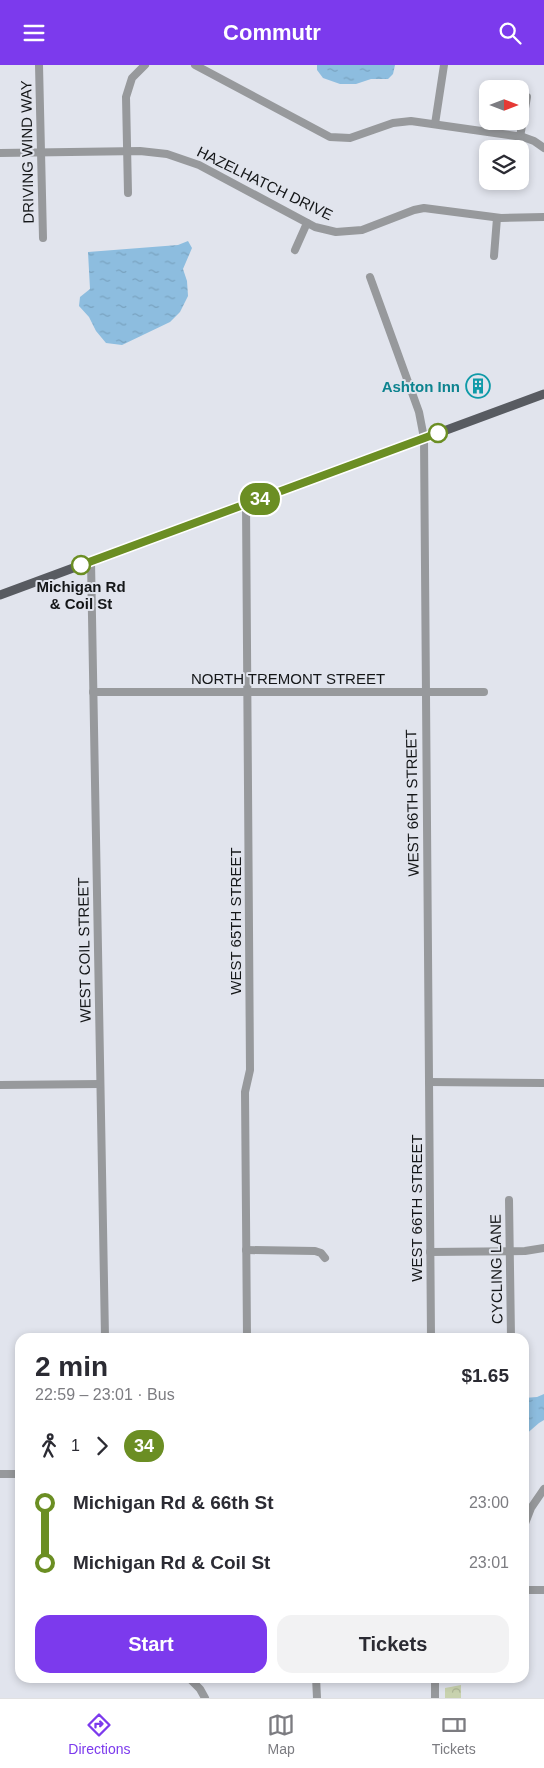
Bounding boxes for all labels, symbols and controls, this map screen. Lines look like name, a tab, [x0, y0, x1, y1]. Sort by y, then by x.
icon: menu	[20, 19, 48, 47]
icon: search	[496, 19, 524, 47]
text: Commutr	[223, 20, 321, 45]
street label: DRIVING WIND WAY	[17, 80, 37, 224]
north arrow	[479, 80, 529, 130]
map controls	[479, 80, 529, 190]
button: layers	[479, 140, 529, 190]
street label: HAZELHATCH DRIVE	[194, 143, 336, 223]
building icon: Ashton Inn	[465, 373, 491, 399]
place label: Ashton Inn	[382, 378, 460, 395]
unlabelled marker	[428, 423, 448, 443]
line badge: 34	[238, 483, 282, 515]
text: 34	[250, 489, 270, 509]
marker: Michigan Rd & Coil St	[71, 555, 91, 575]
place label: Michigan Rd & Coil St	[36, 578, 126, 612]
street label: NORTH TREMONT STREET	[191, 670, 385, 687]
street label: WEST 66TH STREET	[402, 729, 422, 877]
street label: WEST 65TH STREET	[227, 847, 244, 995]
street label: WEST COIL STREET	[74, 877, 94, 1023]
street label: WEST 66TH STREET	[408, 1134, 425, 1282]
street label: CYCLING LANE	[487, 1214, 505, 1324]
text: 2 min	[35, 1351, 108, 1382]
text: $1.65	[461, 1365, 509, 1386]
text: 22:59 – 23:01 · Bus	[35, 1386, 175, 1403]
icon: walk	[35, 1432, 63, 1460]
icon: forward	[88, 1432, 116, 1460]
text: 34	[134, 1436, 154, 1456]
text: 1	[71, 1437, 80, 1454]
text: Michigan Rd & 66th St	[73, 1492, 274, 1513]
text: 23:00	[469, 1494, 509, 1511]
text: Michigan Rd & Coil St	[73, 1552, 270, 1573]
text: 23:01	[469, 1554, 509, 1571]
button: Start	[35, 1615, 267, 1673]
button: Tickets	[277, 1615, 509, 1673]
tab: Directions	[68, 1711, 131, 1757]
tab: Map	[267, 1711, 295, 1757]
tab: Tickets	[432, 1711, 476, 1757]

